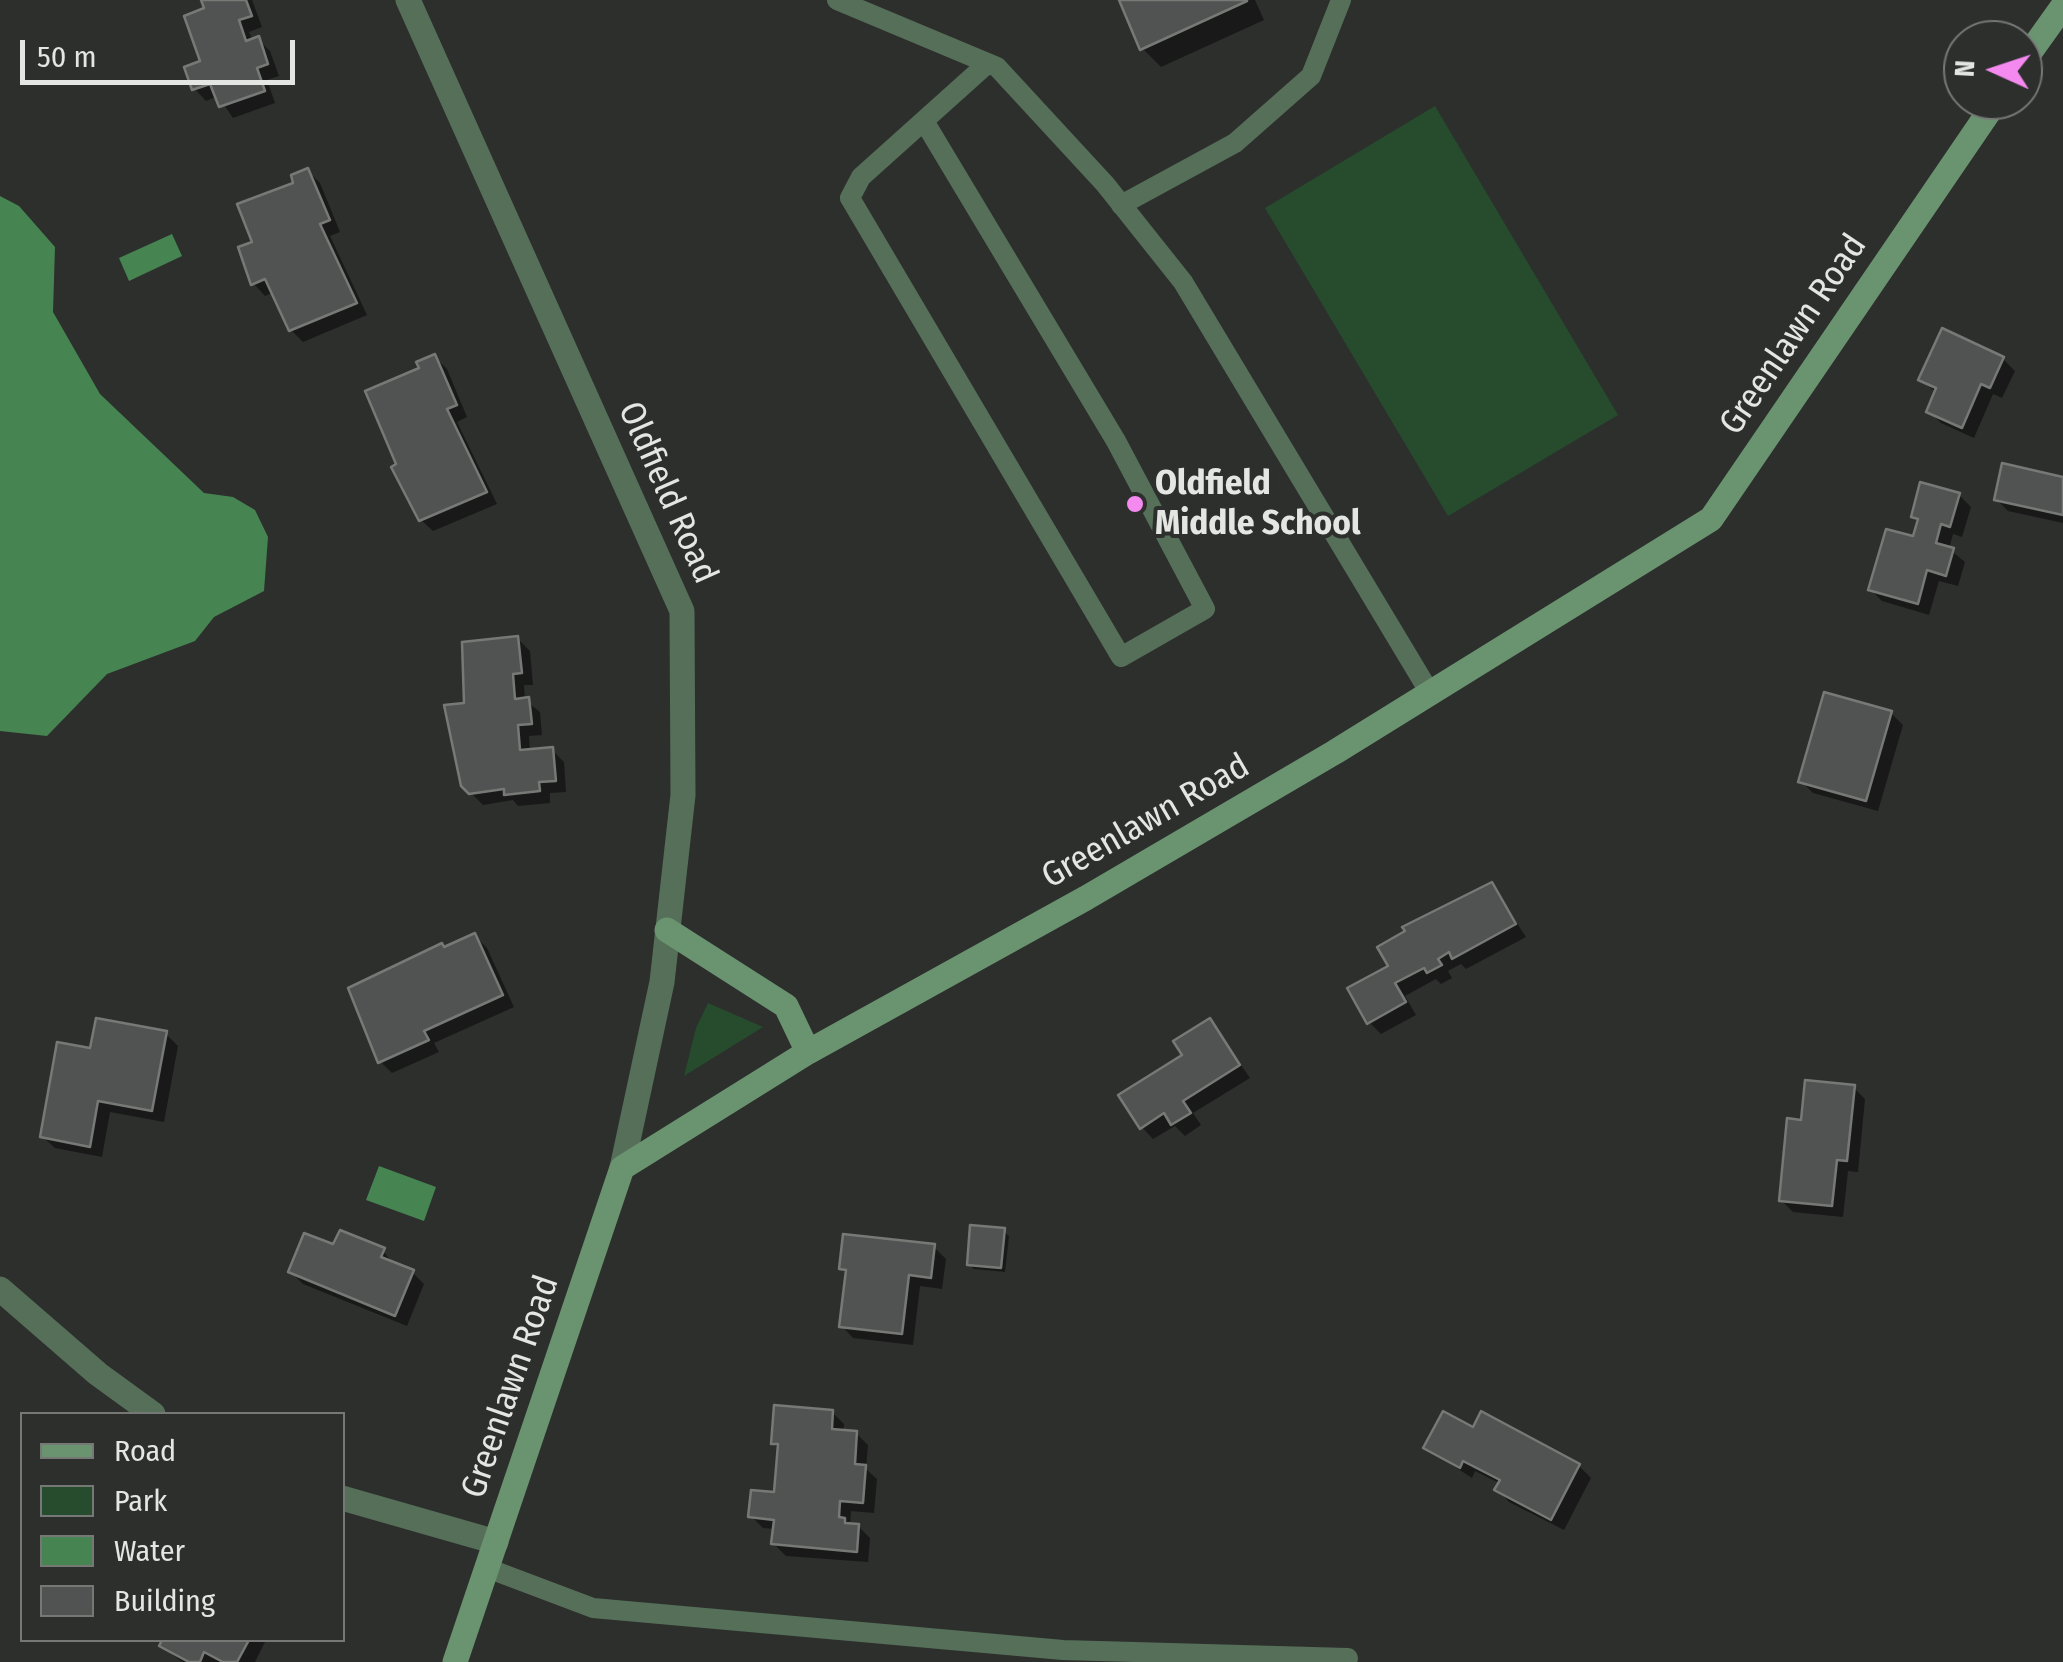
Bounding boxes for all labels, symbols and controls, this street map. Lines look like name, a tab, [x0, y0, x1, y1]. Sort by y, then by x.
scale bar	[25, 20, 300, 82]
north arrow	[1943, 20, 2043, 120]
text: 50 m	[37, 39, 97, 75]
text: N	[1948, 59, 1981, 78]
street label: Greenlawn Road	[1712, 227, 1876, 443]
street label: Oldfield Road	[608, 396, 726, 590]
place label: Oldfield Middle School	[1155, 463, 1361, 545]
marker: Oldfield Middle School	[1124, 493, 1146, 515]
street label: Greenlawn Road	[1035, 746, 1257, 898]
street label: Greenlawn Road	[453, 1270, 569, 1504]
legend	[20, 1412, 345, 1642]
text: Road	[114, 1433, 176, 1469]
text: Park	[114, 1483, 167, 1519]
text: Water	[114, 1533, 185, 1569]
text: Building	[114, 1583, 215, 1619]

